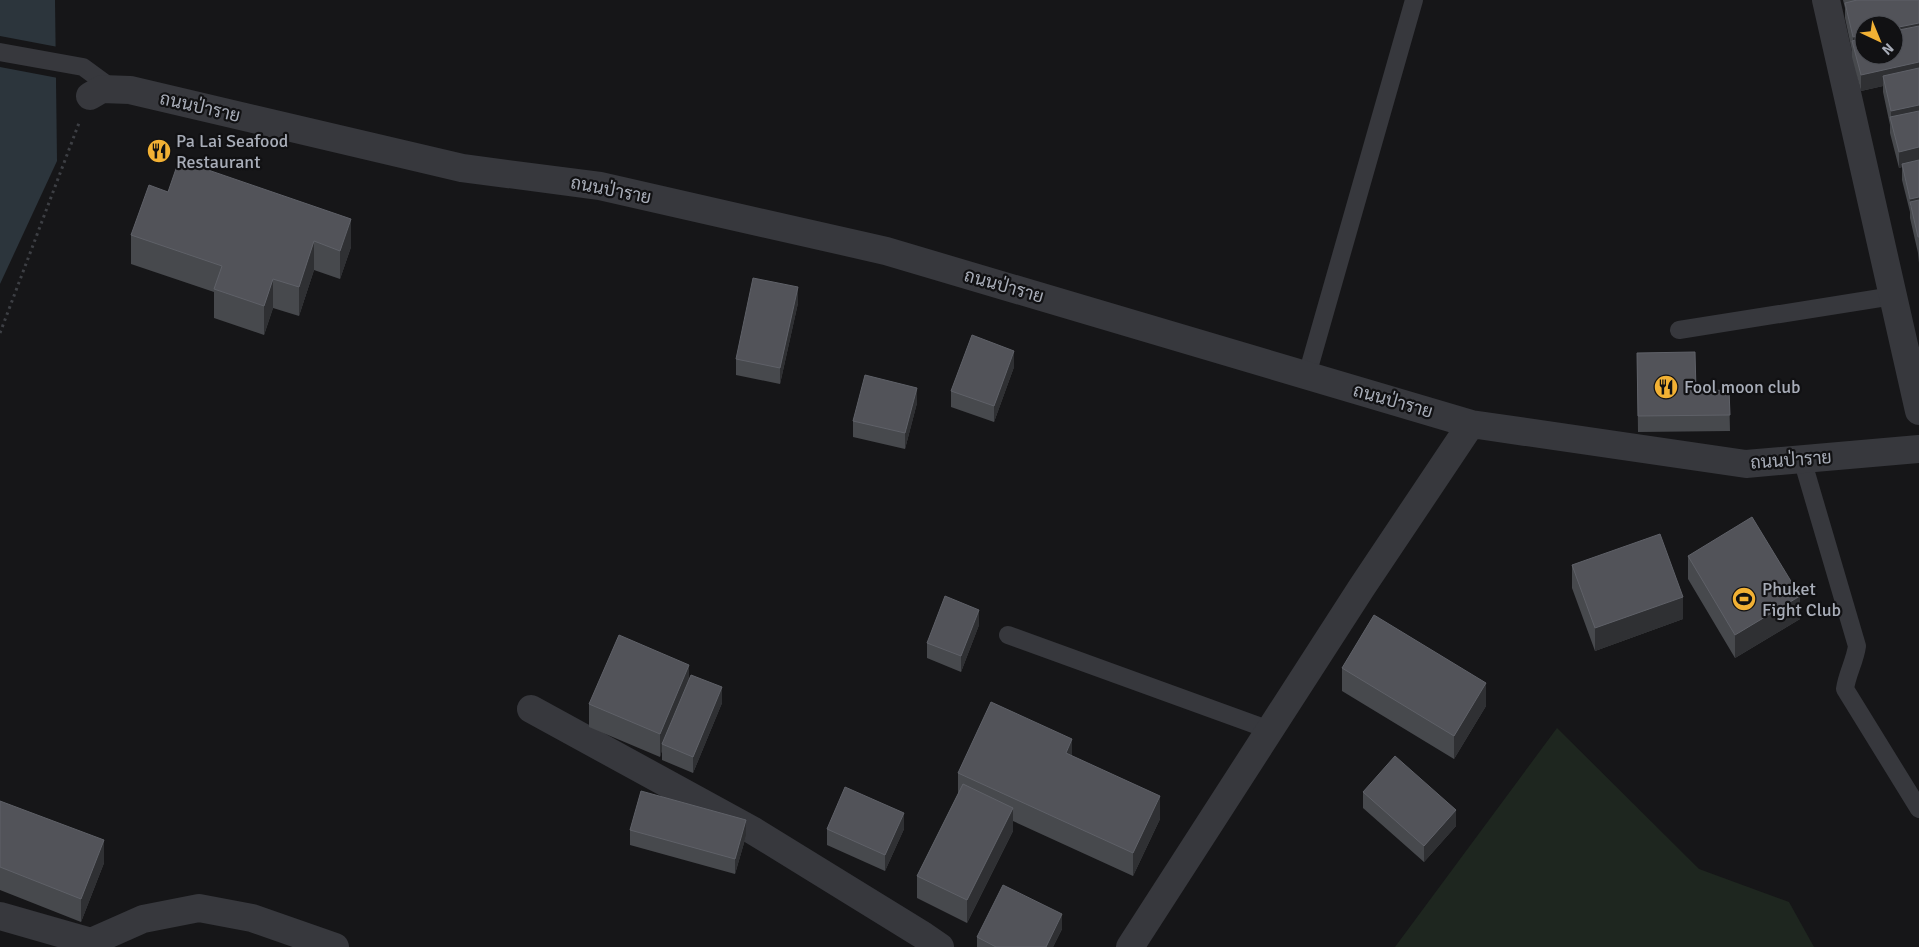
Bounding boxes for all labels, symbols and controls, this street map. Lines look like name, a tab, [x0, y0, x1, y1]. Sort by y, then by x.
north arrow	[1854, 15, 1904, 65]
text: N	[1878, 39, 1897, 58]
street label: ถนนป่าราย	[158, 87, 242, 127]
place label: Pa Lai Seafood Restaurant	[176, 130, 288, 173]
restaurant icon: Pa Lai Seafood Restaurant	[146, 138, 172, 164]
street label: ถนนป่าราย	[569, 171, 653, 209]
street label: ถนนป่าราย	[962, 264, 1046, 308]
restaurant icon: Fool moon club	[1653, 374, 1679, 400]
place label: Fool moon club	[1684, 376, 1801, 398]
street label: ถนนป่าราย	[1351, 379, 1435, 423]
street label: ถนนป่าราย	[1750, 446, 1832, 474]
place label: Phuket Fight Club	[1762, 578, 1841, 621]
sports icon: Phuket Fight Club	[1731, 586, 1757, 612]

